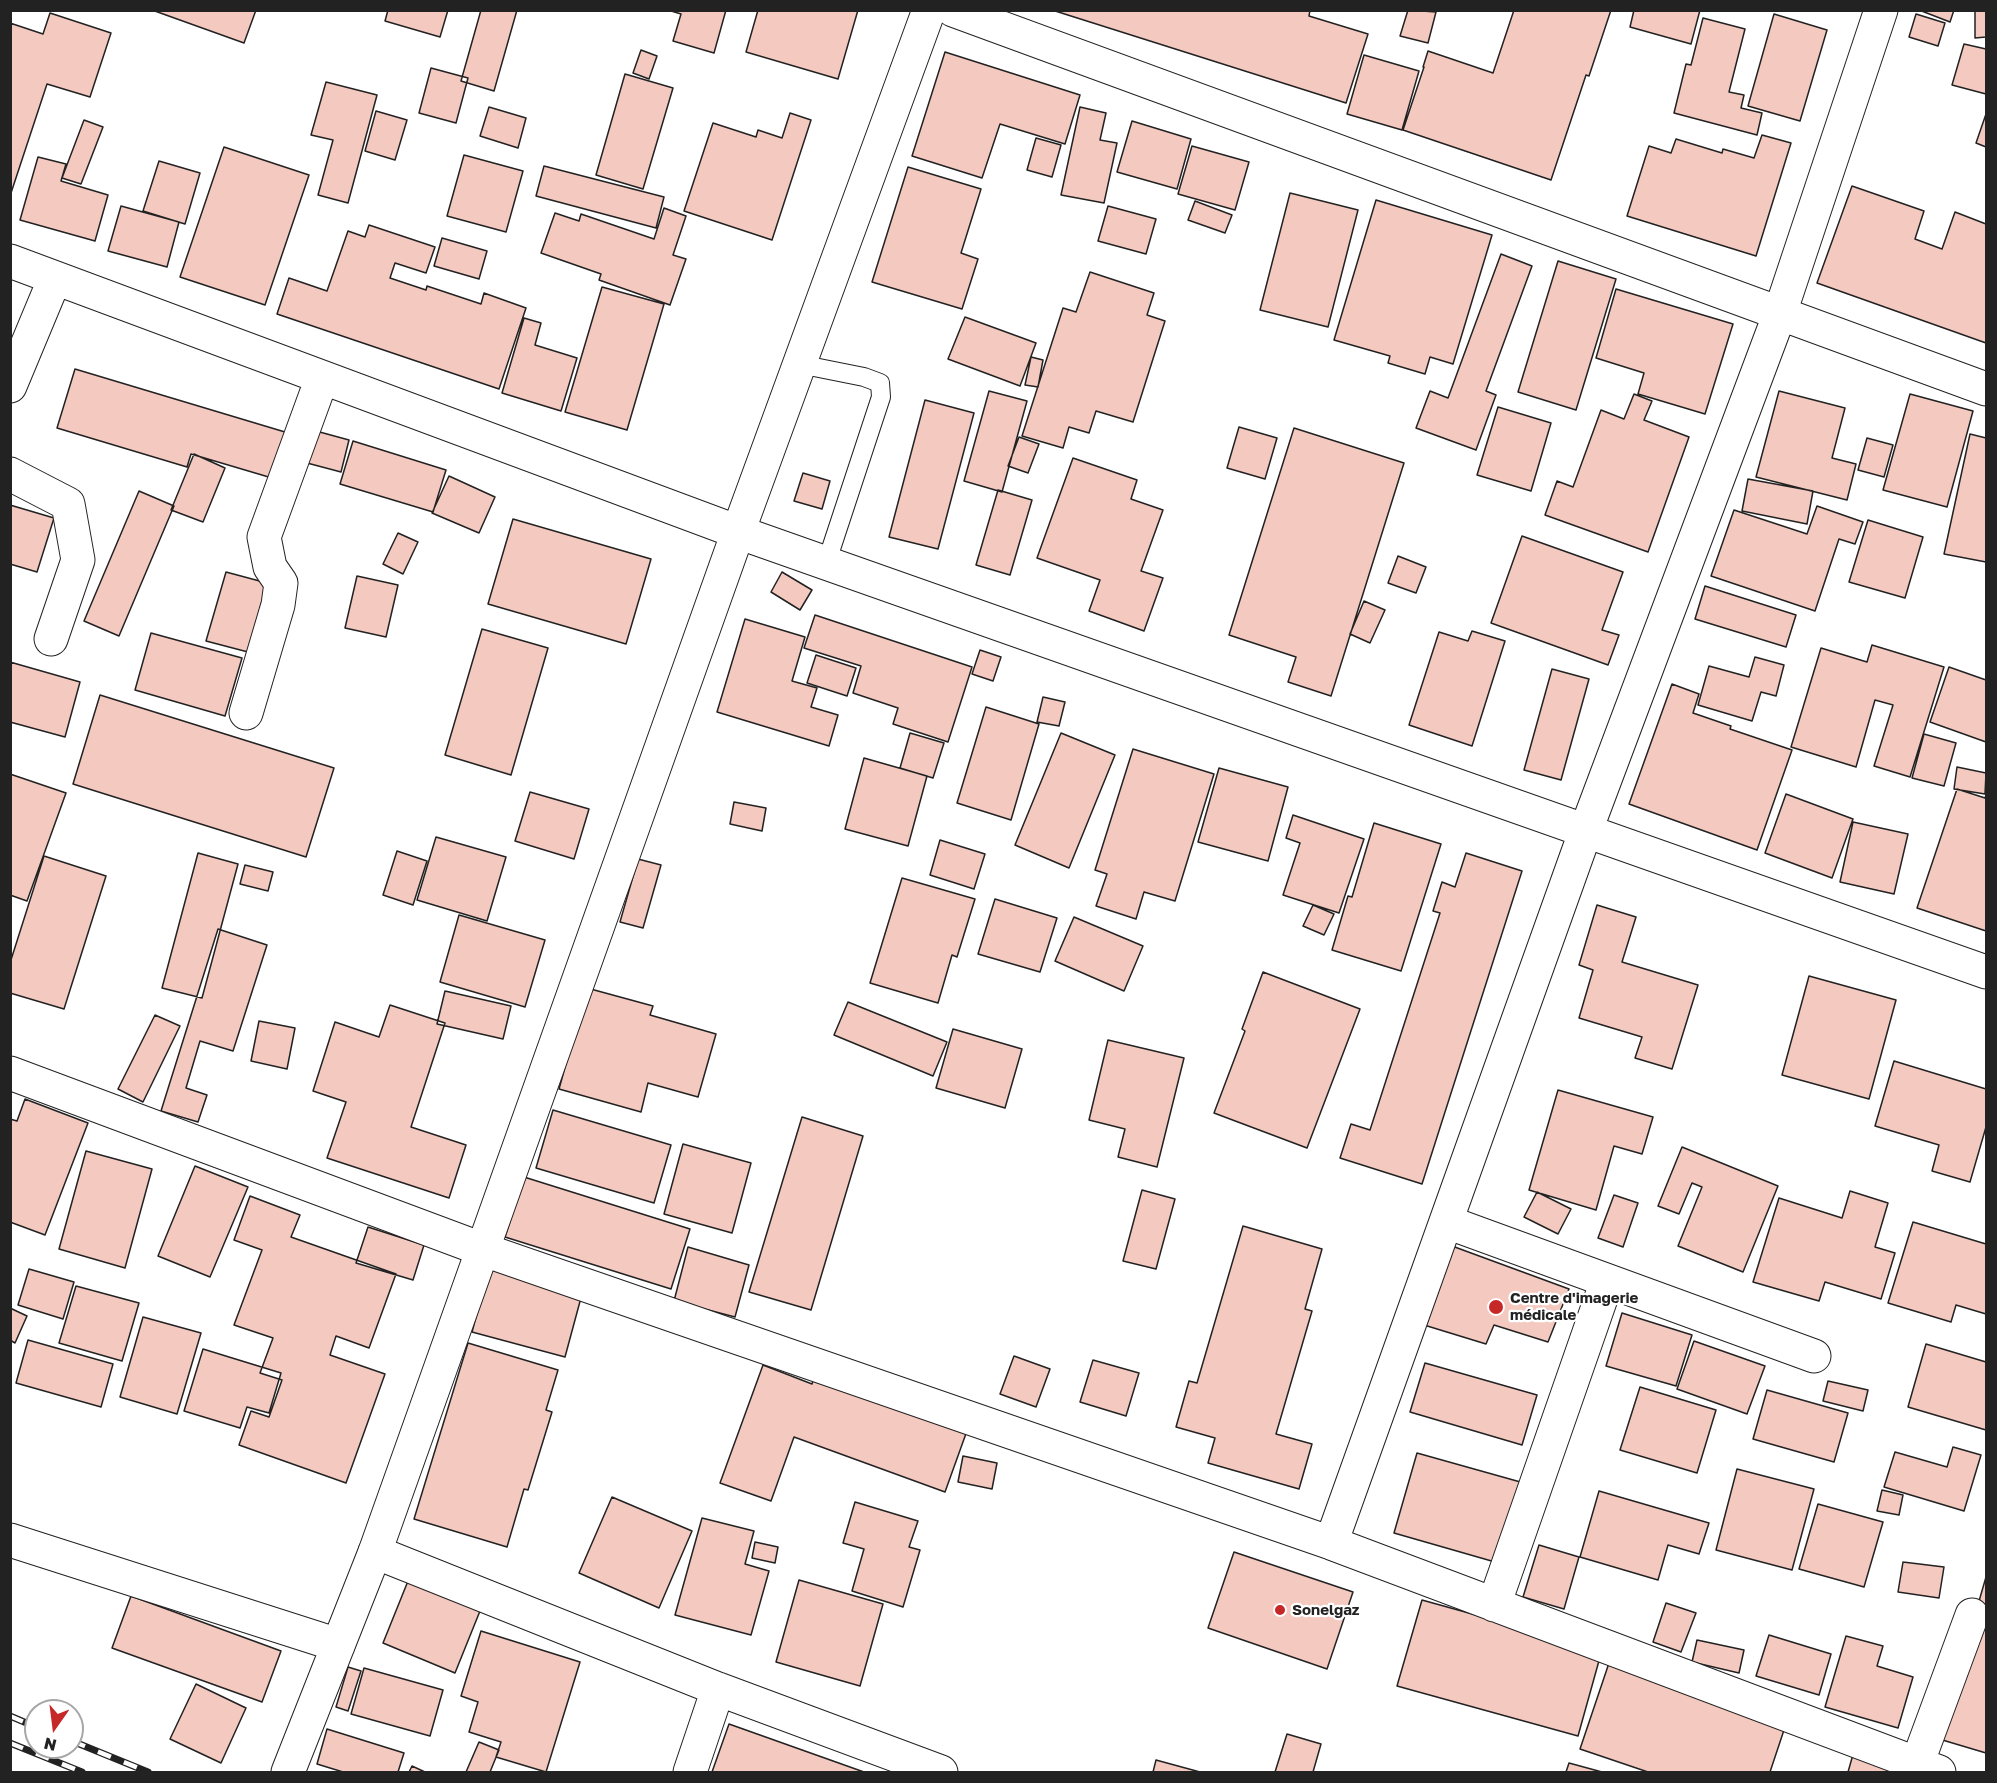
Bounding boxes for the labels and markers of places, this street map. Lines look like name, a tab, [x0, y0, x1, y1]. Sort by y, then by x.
place label: Centre d'imagerie médicale	[1510, 1289, 1638, 1324]
marker: Centre d'imagerie médicale	[1487, 1298, 1505, 1316]
place label: Sonelgaz	[1292, 1601, 1359, 1619]
marker: Sonelgaz	[1273, 1603, 1287, 1617]

